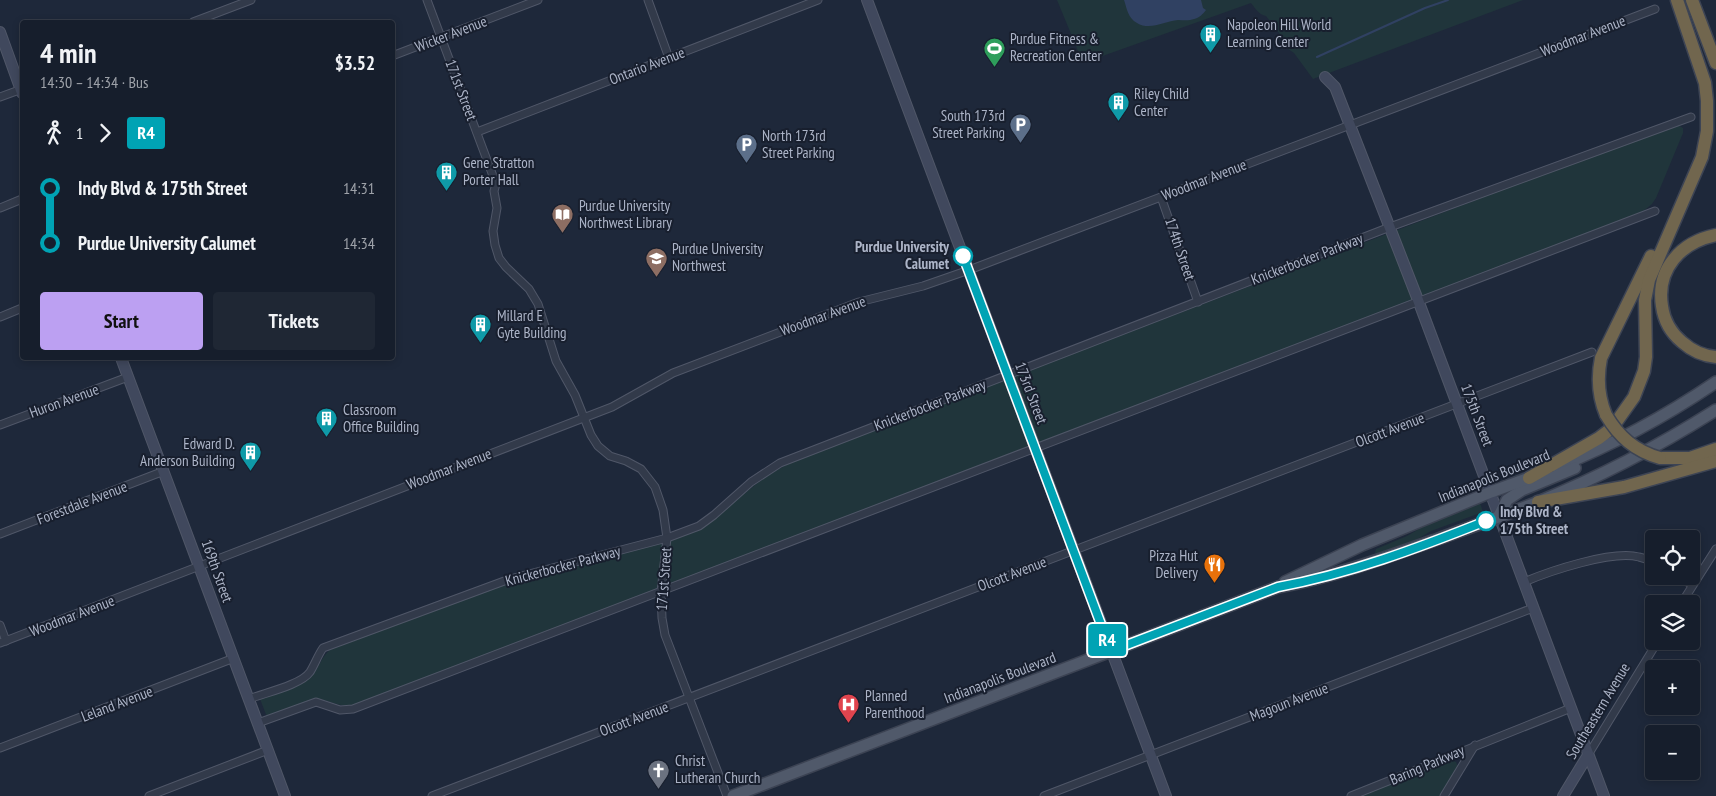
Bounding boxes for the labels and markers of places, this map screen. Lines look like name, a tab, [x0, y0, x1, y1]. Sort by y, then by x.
place label: Napoleon Hill World Learning Center	[1227, 15, 1331, 51]
building icon: Napoleon Hill World Learning Center	[1199, 22, 1223, 53]
place label: Purdue Fitness & Recreation Center	[1010, 29, 1102, 65]
sports icon: Purdue Fitness & Recreation Center	[982, 36, 1006, 67]
place label: Riley Child Center	[1134, 84, 1189, 120]
building icon: Riley Child Center	[1106, 91, 1130, 122]
place label: South 173rd Street Parking	[932, 106, 1005, 142]
parking icon: South 173rd Street Parking	[1009, 113, 1033, 144]
place label: North 173rd Street Parking	[762, 126, 835, 162]
parking icon: North 173rd Street Parking	[734, 133, 758, 164]
place label: Gene Stratton Porter Hall	[463, 153, 534, 189]
building icon: Gene Stratton Porter Hall	[435, 160, 459, 191]
place label: Purdue University Northwest Library	[579, 196, 672, 232]
library icon: Purdue University Northwest Library	[551, 203, 575, 234]
place label: Purdue University Calumet	[855, 237, 950, 273]
place label: Purdue University Northwest	[672, 239, 764, 275]
school or university icon: Purdue University Northwest	[644, 246, 668, 277]
marker: Purdue University Calumet	[953, 246, 973, 266]
place label: Millard E Gyte Building	[497, 306, 567, 342]
building icon: Millard E Gyte Building	[469, 313, 493, 344]
place label: Classroom Office Building	[343, 400, 419, 436]
building icon: Classroom Office Building	[315, 407, 339, 438]
place label: Edward D. Anderson Building	[140, 434, 235, 470]
building icon: Edward D. Anderson Building	[239, 441, 263, 472]
place label: Indy Blvd & 175th Street	[1500, 502, 1569, 538]
marker: Indy Blvd & 175th Street	[1476, 511, 1496, 531]
place label: Pizza Hut Delivery	[1149, 546, 1198, 582]
restaurant icon: Pizza Hut Delivery	[1202, 553, 1226, 584]
place label: Planned Parenthood	[865, 686, 924, 722]
hospital icon: Planned Parenthood	[837, 693, 861, 724]
place label: Christ Lutheran Church	[675, 751, 760, 787]
church icon: Christ Lutheran Church	[647, 758, 671, 789]

